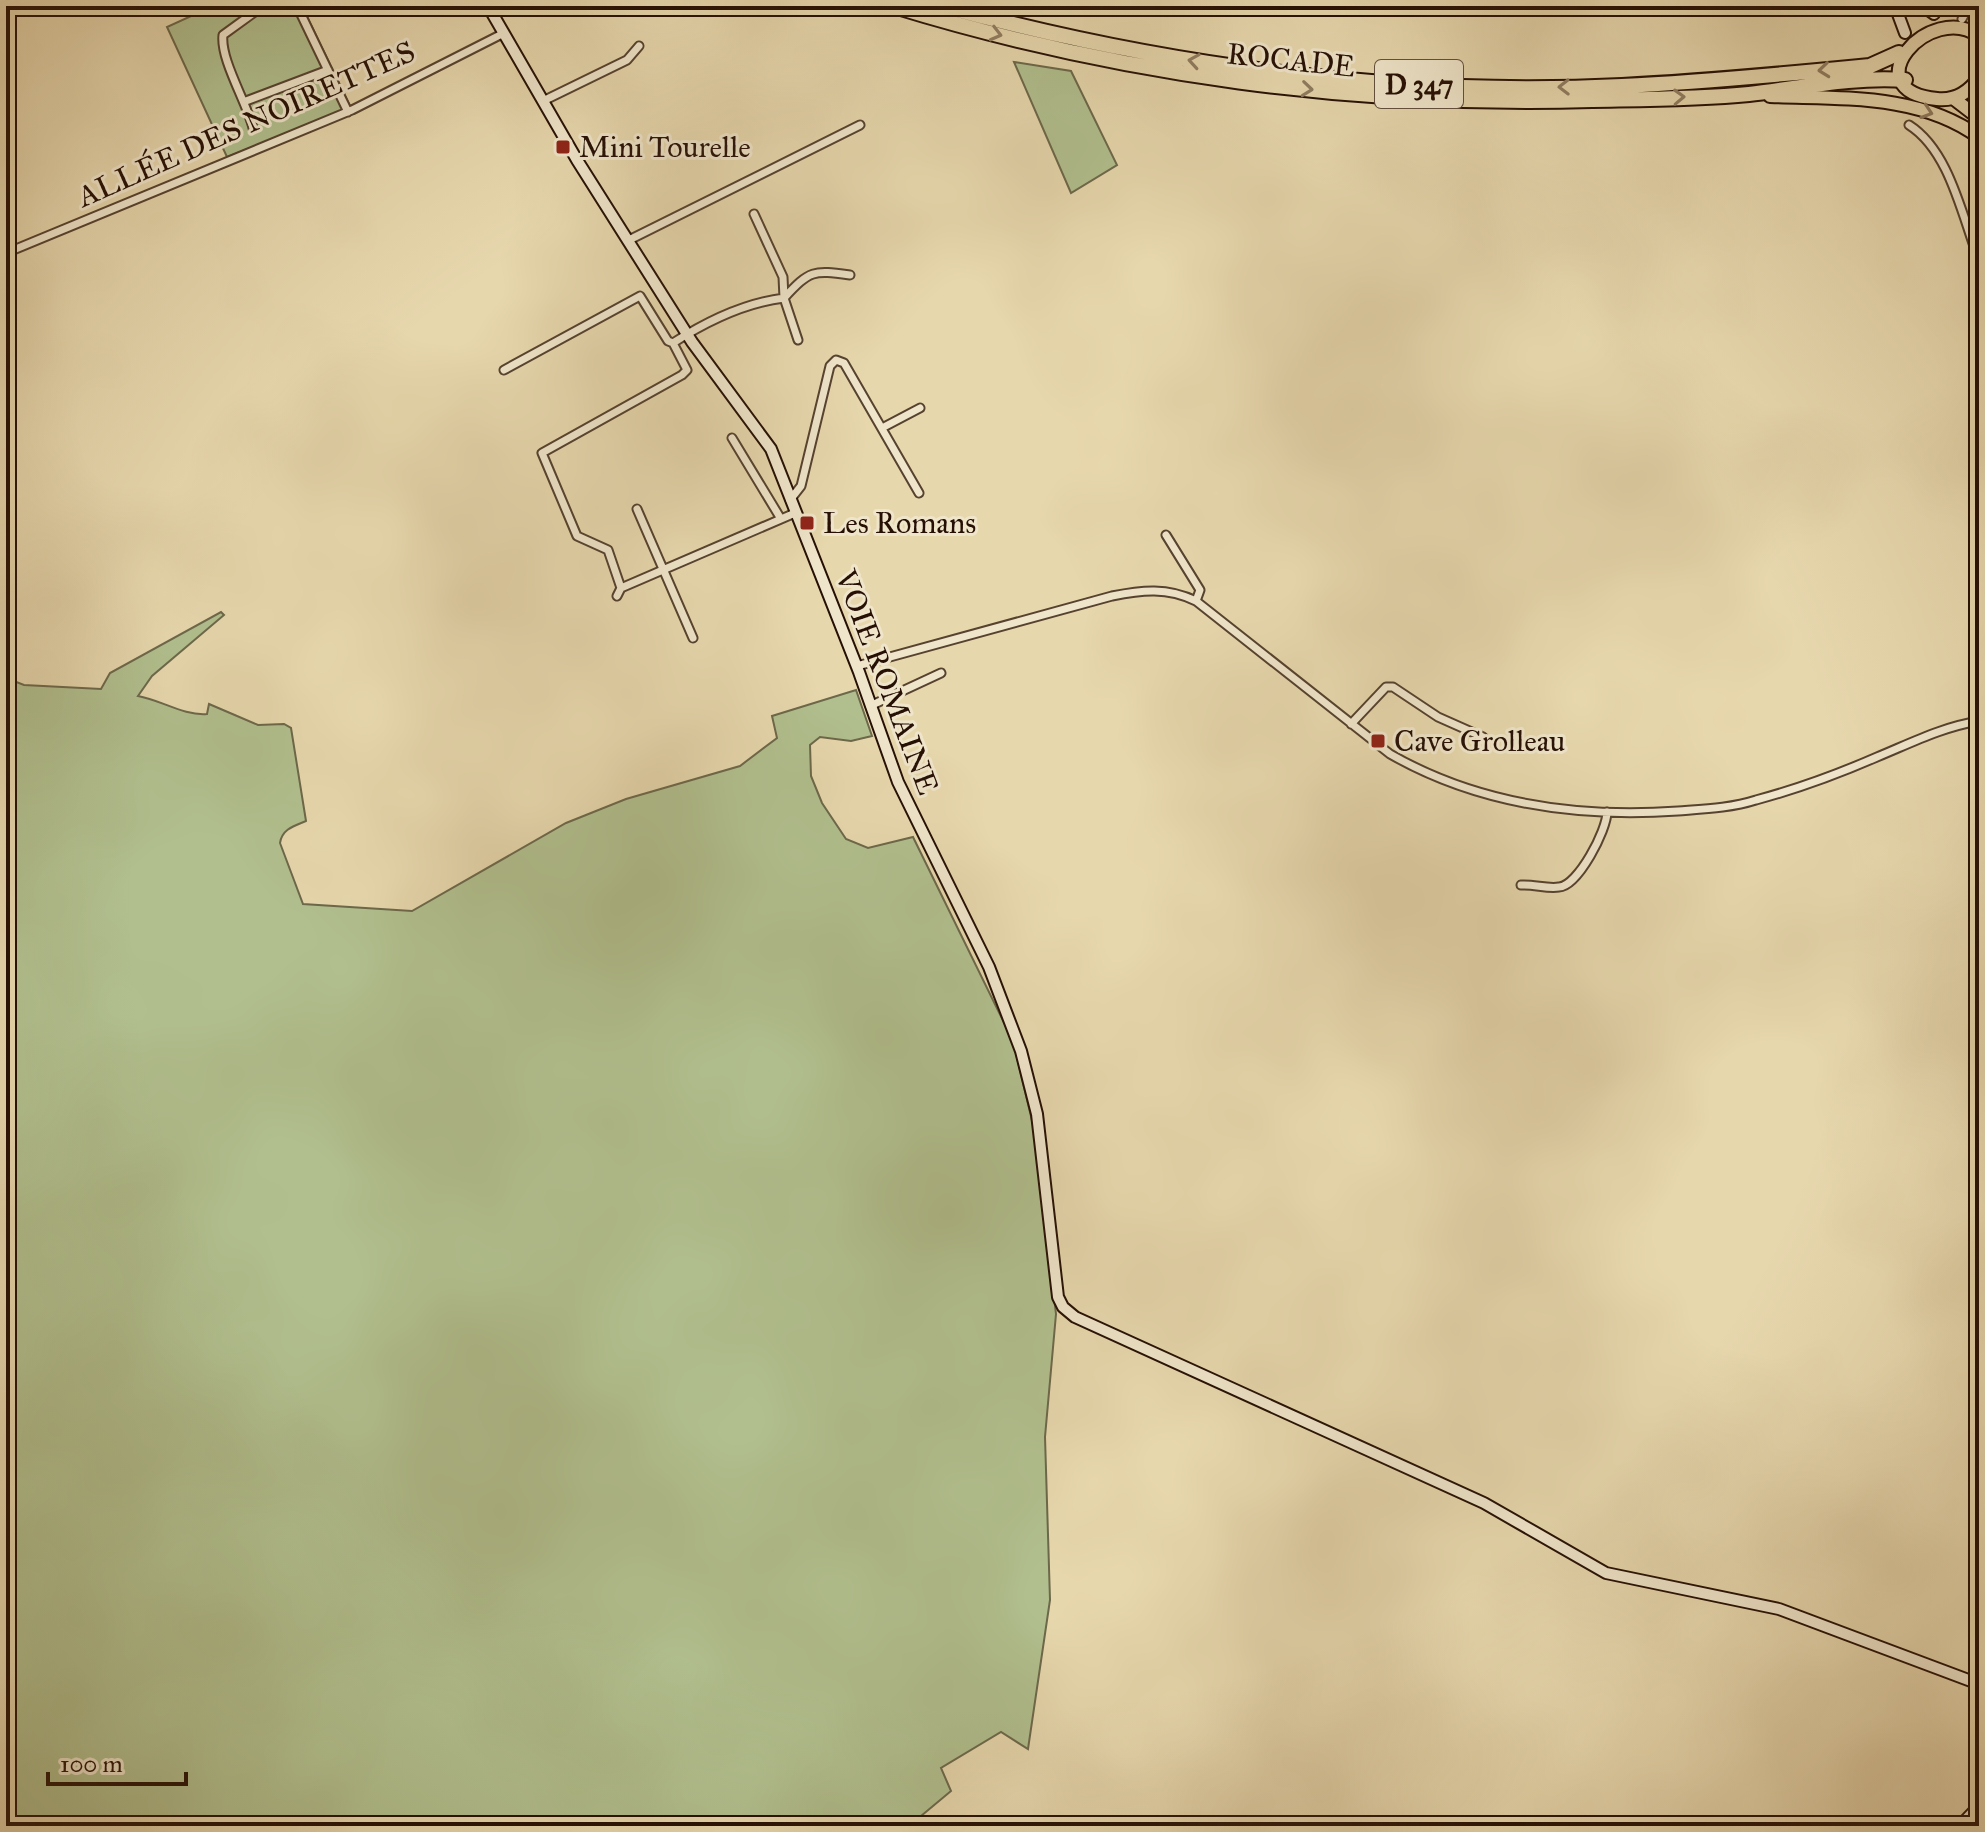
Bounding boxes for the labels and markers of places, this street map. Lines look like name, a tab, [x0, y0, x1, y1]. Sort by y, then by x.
place label: Mini Tourelle	[579, 129, 751, 165]
marker: Mini Tourelle	[554, 138, 572, 156]
place label: Les Romans	[823, 505, 976, 541]
marker: Les Romans	[798, 514, 816, 532]
place label: Cave Grolleau	[1394, 723, 1565, 759]
marker: Cave Grolleau	[1369, 732, 1387, 750]

